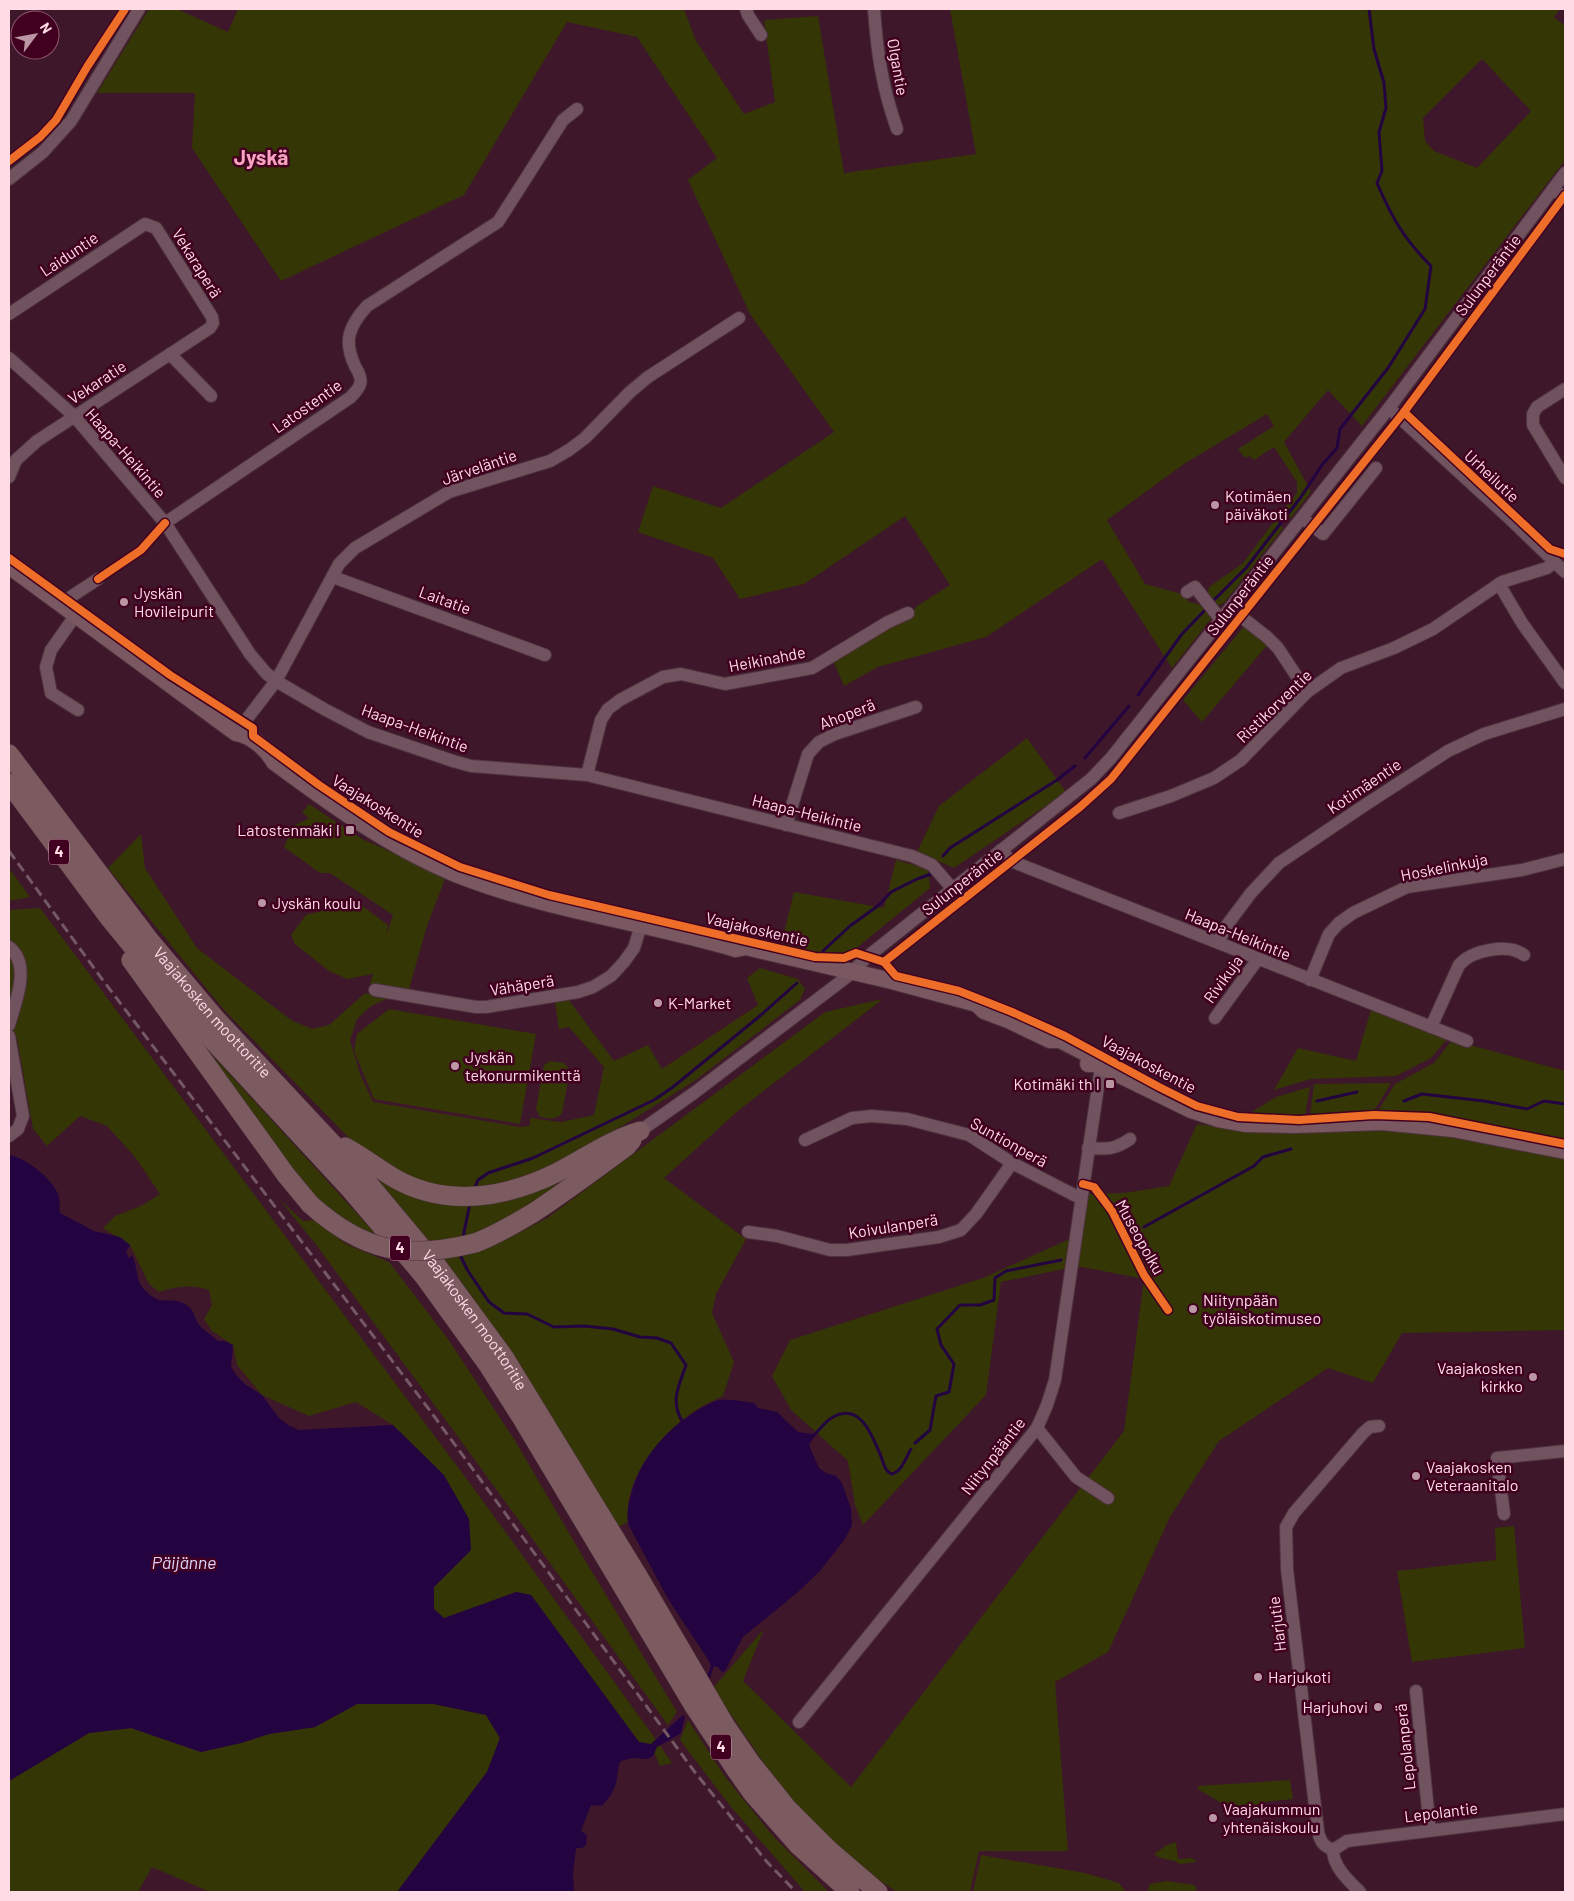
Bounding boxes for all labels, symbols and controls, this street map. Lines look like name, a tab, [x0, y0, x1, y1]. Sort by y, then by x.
north arrow	[10, 10, 60, 60]
text: N	[37, 19, 56, 36]
street label: Olgantie	[884, 37, 913, 97]
district label: Jyskä	[234, 144, 288, 169]
street label: Vekaraperä	[169, 224, 226, 301]
street label: Laiduntie	[36, 227, 101, 280]
street label: Sulunperäntie	[1451, 230, 1524, 319]
street label: Vekaratie	[64, 356, 129, 407]
street label: Latostentie	[268, 375, 345, 436]
street label: Haapa-Heikintie	[82, 404, 170, 501]
street label: Järveläntie	[439, 445, 519, 488]
street label: Urheilutie	[1461, 445, 1524, 506]
place label: Kotimäen päiväkoti	[1225, 486, 1292, 523]
marker: Kotimäen päiväkoti	[1209, 499, 1221, 511]
street label: Sulunperäntie	[1202, 551, 1277, 639]
street label: Laitatie	[417, 581, 474, 618]
place label: Jyskän Hovileipurit	[134, 583, 214, 620]
marker: Jyskän Hovileipurit	[118, 596, 130, 608]
street label: Heikinahde	[727, 642, 807, 675]
street label: Ristikorventie	[1232, 665, 1315, 746]
street label: Ahoperä	[816, 694, 877, 733]
street label: Haapa-Heikintie	[359, 699, 471, 756]
street label: Kotimäentie	[1323, 754, 1404, 817]
street label: Vaajakoskentie	[329, 770, 428, 841]
street label: Haapa-Heikintie	[750, 790, 864, 835]
place label: Latostenmäki I	[237, 820, 340, 839]
marker: Latostenmäki I	[344, 824, 356, 836]
road number: 4	[49, 840, 69, 864]
street label: Sulunperäntie	[918, 844, 1006, 919]
street label: Hoskelinkuja	[1399, 849, 1489, 884]
place label: Jyskän koulu	[272, 893, 361, 912]
marker: Jyskän koulu	[256, 897, 268, 909]
street label: Haapa-Heikintie	[1183, 904, 1294, 963]
street label: Vaajakoskentie	[704, 907, 810, 950]
street label: Vaajakosken moottoritie	[150, 943, 276, 1081]
street label: Rivikuja	[1199, 951, 1246, 1006]
street label: Vähäperä	[488, 970, 555, 999]
place label: K-Market	[668, 993, 731, 1012]
marker: K-Market	[652, 997, 664, 1009]
street label: Vaajakoskentie	[1099, 1031, 1200, 1096]
place label: Jyskän tekonurmikenttä	[465, 1047, 581, 1084]
marker: Jyskän tekonurmikenttä	[449, 1060, 461, 1072]
place label: Kotimäki th I	[1013, 1074, 1100, 1093]
marker: Kotimäki th I	[1104, 1078, 1116, 1090]
street label: Suntionperä	[967, 1113, 1051, 1170]
street label: Museopolku	[1112, 1196, 1169, 1278]
street label: Koivulanperä	[847, 1209, 939, 1242]
road number: 4	[390, 1236, 410, 1260]
street label: Vaajakosken moottoritie	[419, 1246, 532, 1393]
place label: Niitynpään työläiskotimuseo	[1203, 1290, 1321, 1327]
marker: Niitynpään työläiskotimuseo	[1187, 1303, 1199, 1315]
place label: Vaajakosken kirkko	[1437, 1358, 1523, 1395]
marker: Vaajakosken kirkko	[1527, 1371, 1539, 1383]
street label: Niitynpääntie	[956, 1413, 1029, 1498]
place label: Vaajakosken Veteraanitalo	[1426, 1457, 1518, 1494]
marker: Vaajakosken Veteraanitalo	[1410, 1470, 1422, 1482]
water label: Päijänne	[152, 1551, 216, 1573]
street label: Harjutie	[1264, 1595, 1289, 1653]
place label: Harjukoti	[1268, 1667, 1331, 1686]
marker: Harjukoti	[1252, 1671, 1264, 1683]
place label: Harjuhovi	[1302, 1697, 1368, 1716]
marker: Harjuhovi	[1372, 1701, 1384, 1713]
street label: Lepolanperä	[1391, 1703, 1418, 1791]
road number: 4	[711, 1734, 731, 1760]
street label: Lepolantie	[1403, 1798, 1479, 1825]
place label: Vaajakummun yhtenäiskoulu	[1223, 1799, 1320, 1836]
marker: Vaajakummun yhtenäiskoulu	[1207, 1812, 1219, 1824]

